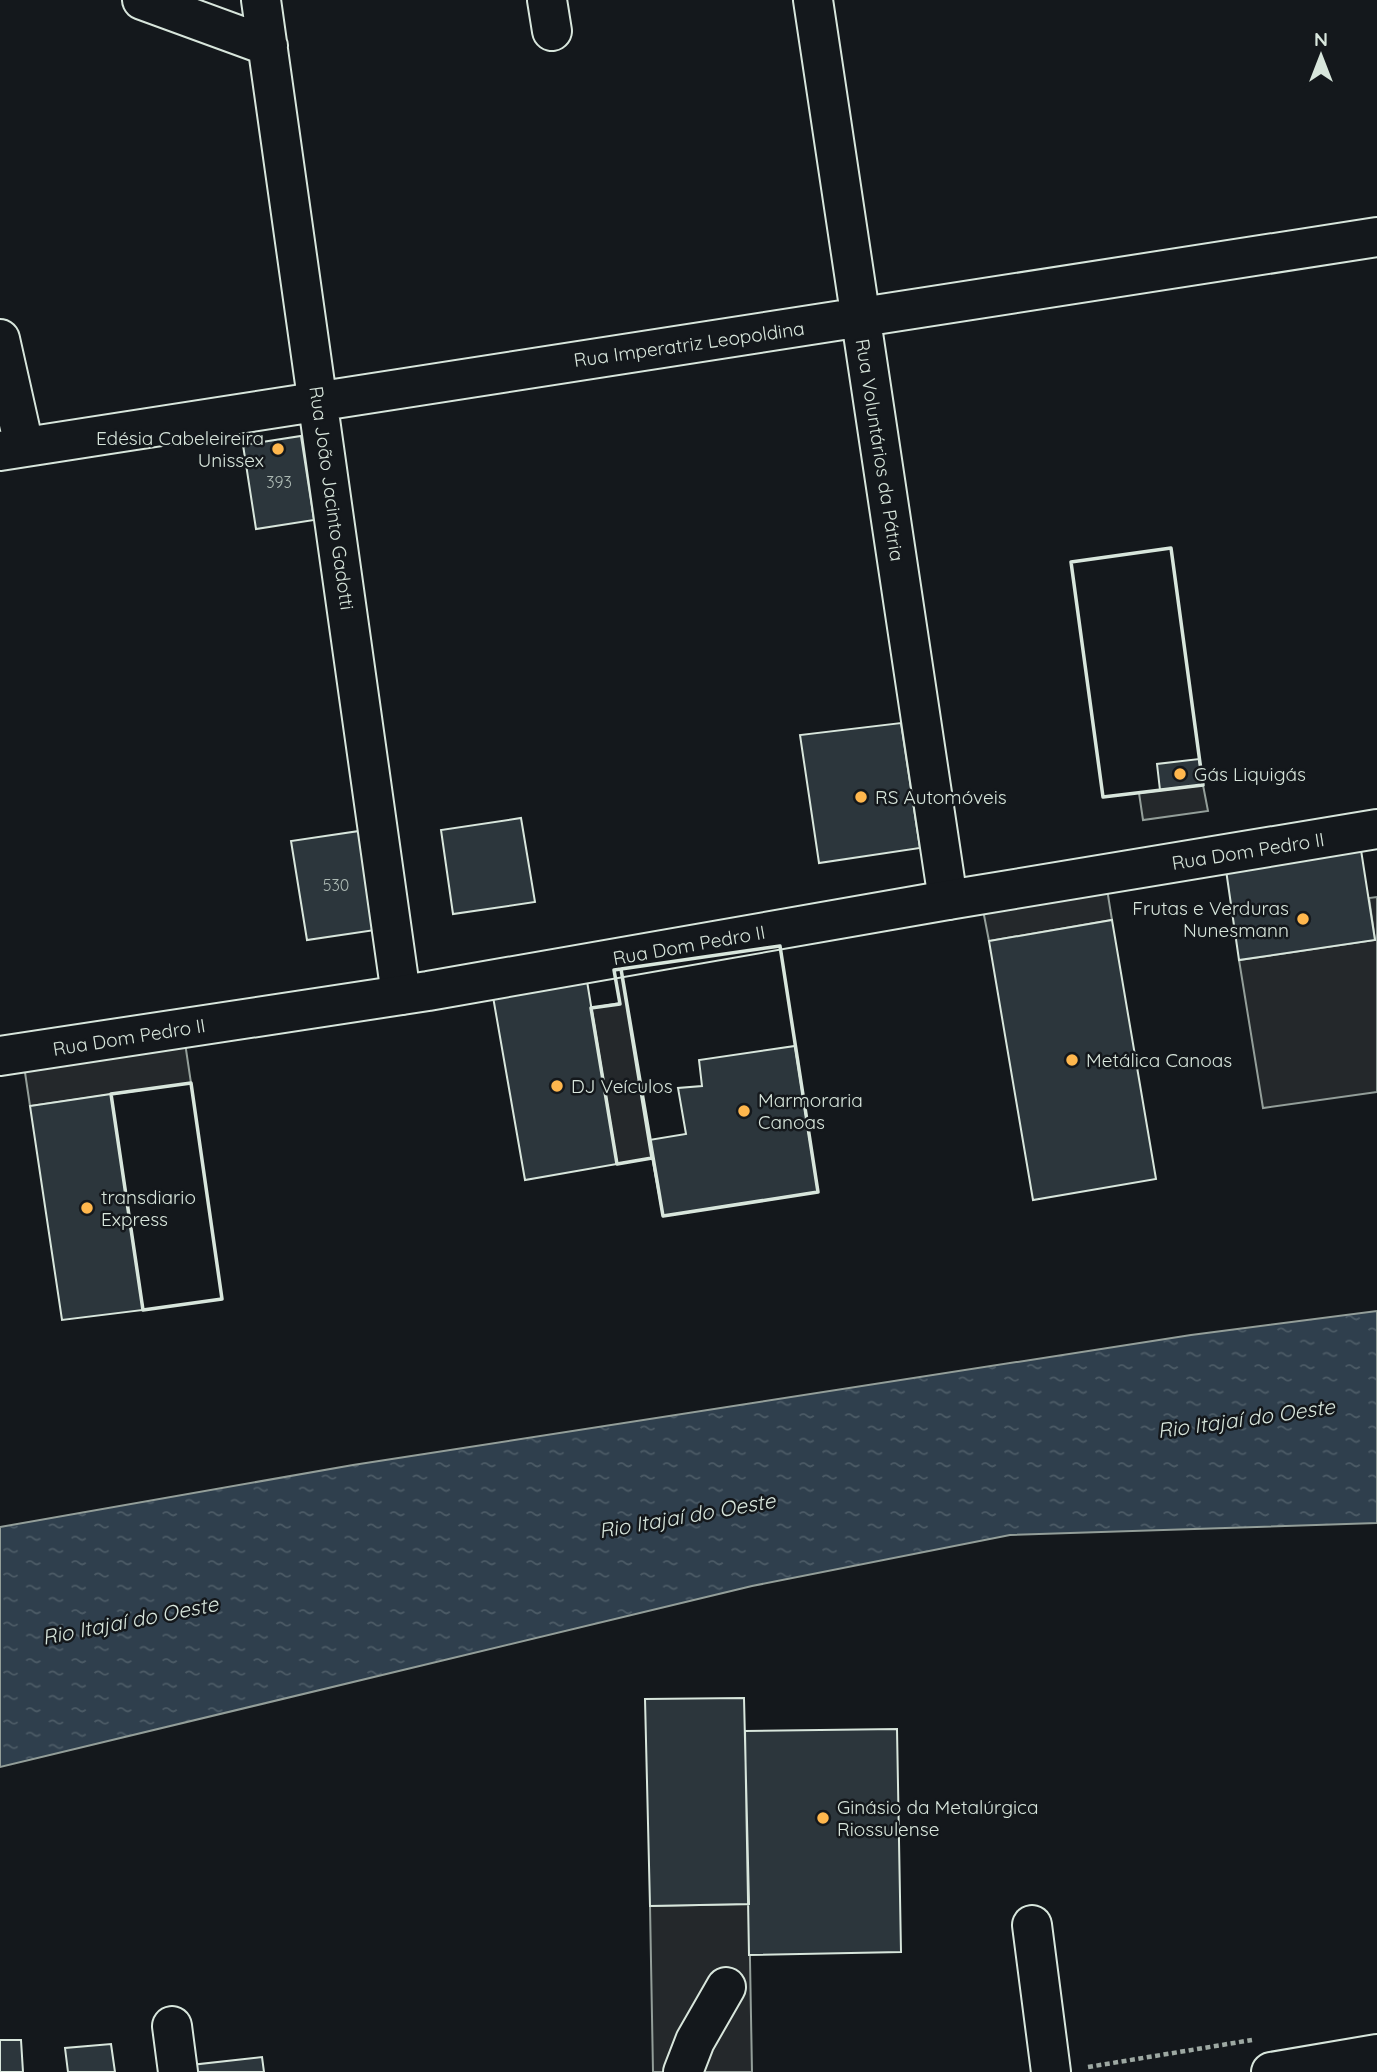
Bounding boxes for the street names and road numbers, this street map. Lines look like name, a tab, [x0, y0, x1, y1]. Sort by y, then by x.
street label: Rua Imperatriz Leopoldina	[572, 316, 806, 372]
street label: Rua Voluntários da Pátria	[851, 337, 909, 563]
street label: Rua João Jacinto Gadotti	[304, 385, 360, 611]
street label: Rua Dom Pedro II	[1170, 827, 1326, 875]
street label: Rua Dom Pedro II	[611, 920, 767, 970]
street label: Rua Dom Pedro II	[51, 1013, 207, 1061]

